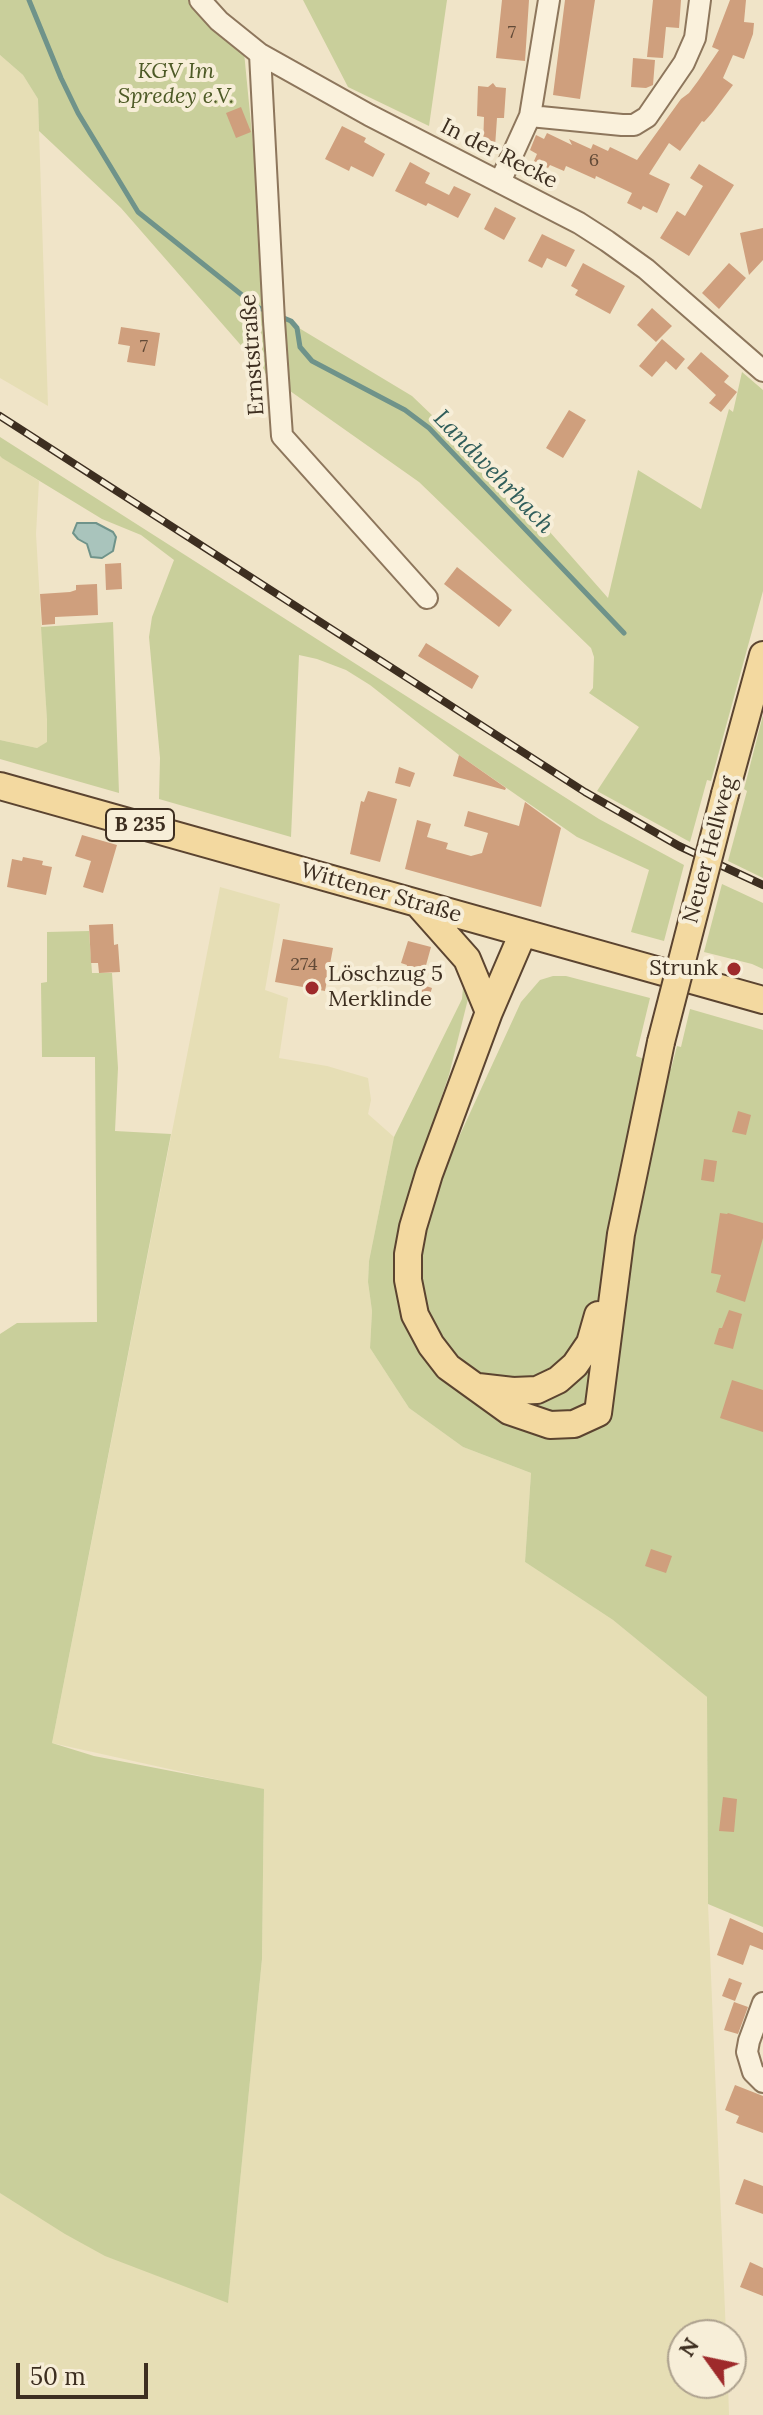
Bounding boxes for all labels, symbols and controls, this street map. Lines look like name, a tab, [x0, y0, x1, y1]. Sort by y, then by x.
house number: 7	[508, 22, 516, 44]
park label: KGV Im Spredey e.V.	[118, 59, 234, 110]
street label: In der Recke	[436, 113, 562, 195]
house number: 6	[589, 150, 599, 172]
street label: Ernststraße	[236, 293, 270, 417]
house number: 7	[140, 336, 148, 358]
water label: Landwehrbach	[427, 404, 559, 540]
street label: Neuer Hellweg	[678, 774, 742, 926]
road number: B 235	[106, 809, 174, 841]
street label: Wittener Straße	[297, 857, 465, 929]
house number: 274	[290, 954, 318, 976]
place label: Strunk	[649, 956, 718, 982]
marker: Strunk	[725, 960, 743, 978]
place label: Löschzug 5 Merklinde	[328, 962, 443, 1014]
marker: Löschzug 5 Merklinde	[303, 979, 321, 997]
north arrow	[667, 2319, 747, 2399]
text: N	[672, 2332, 705, 2362]
scale bar	[20, 2347, 152, 2397]
text: 50 m	[30, 2361, 86, 2392]

